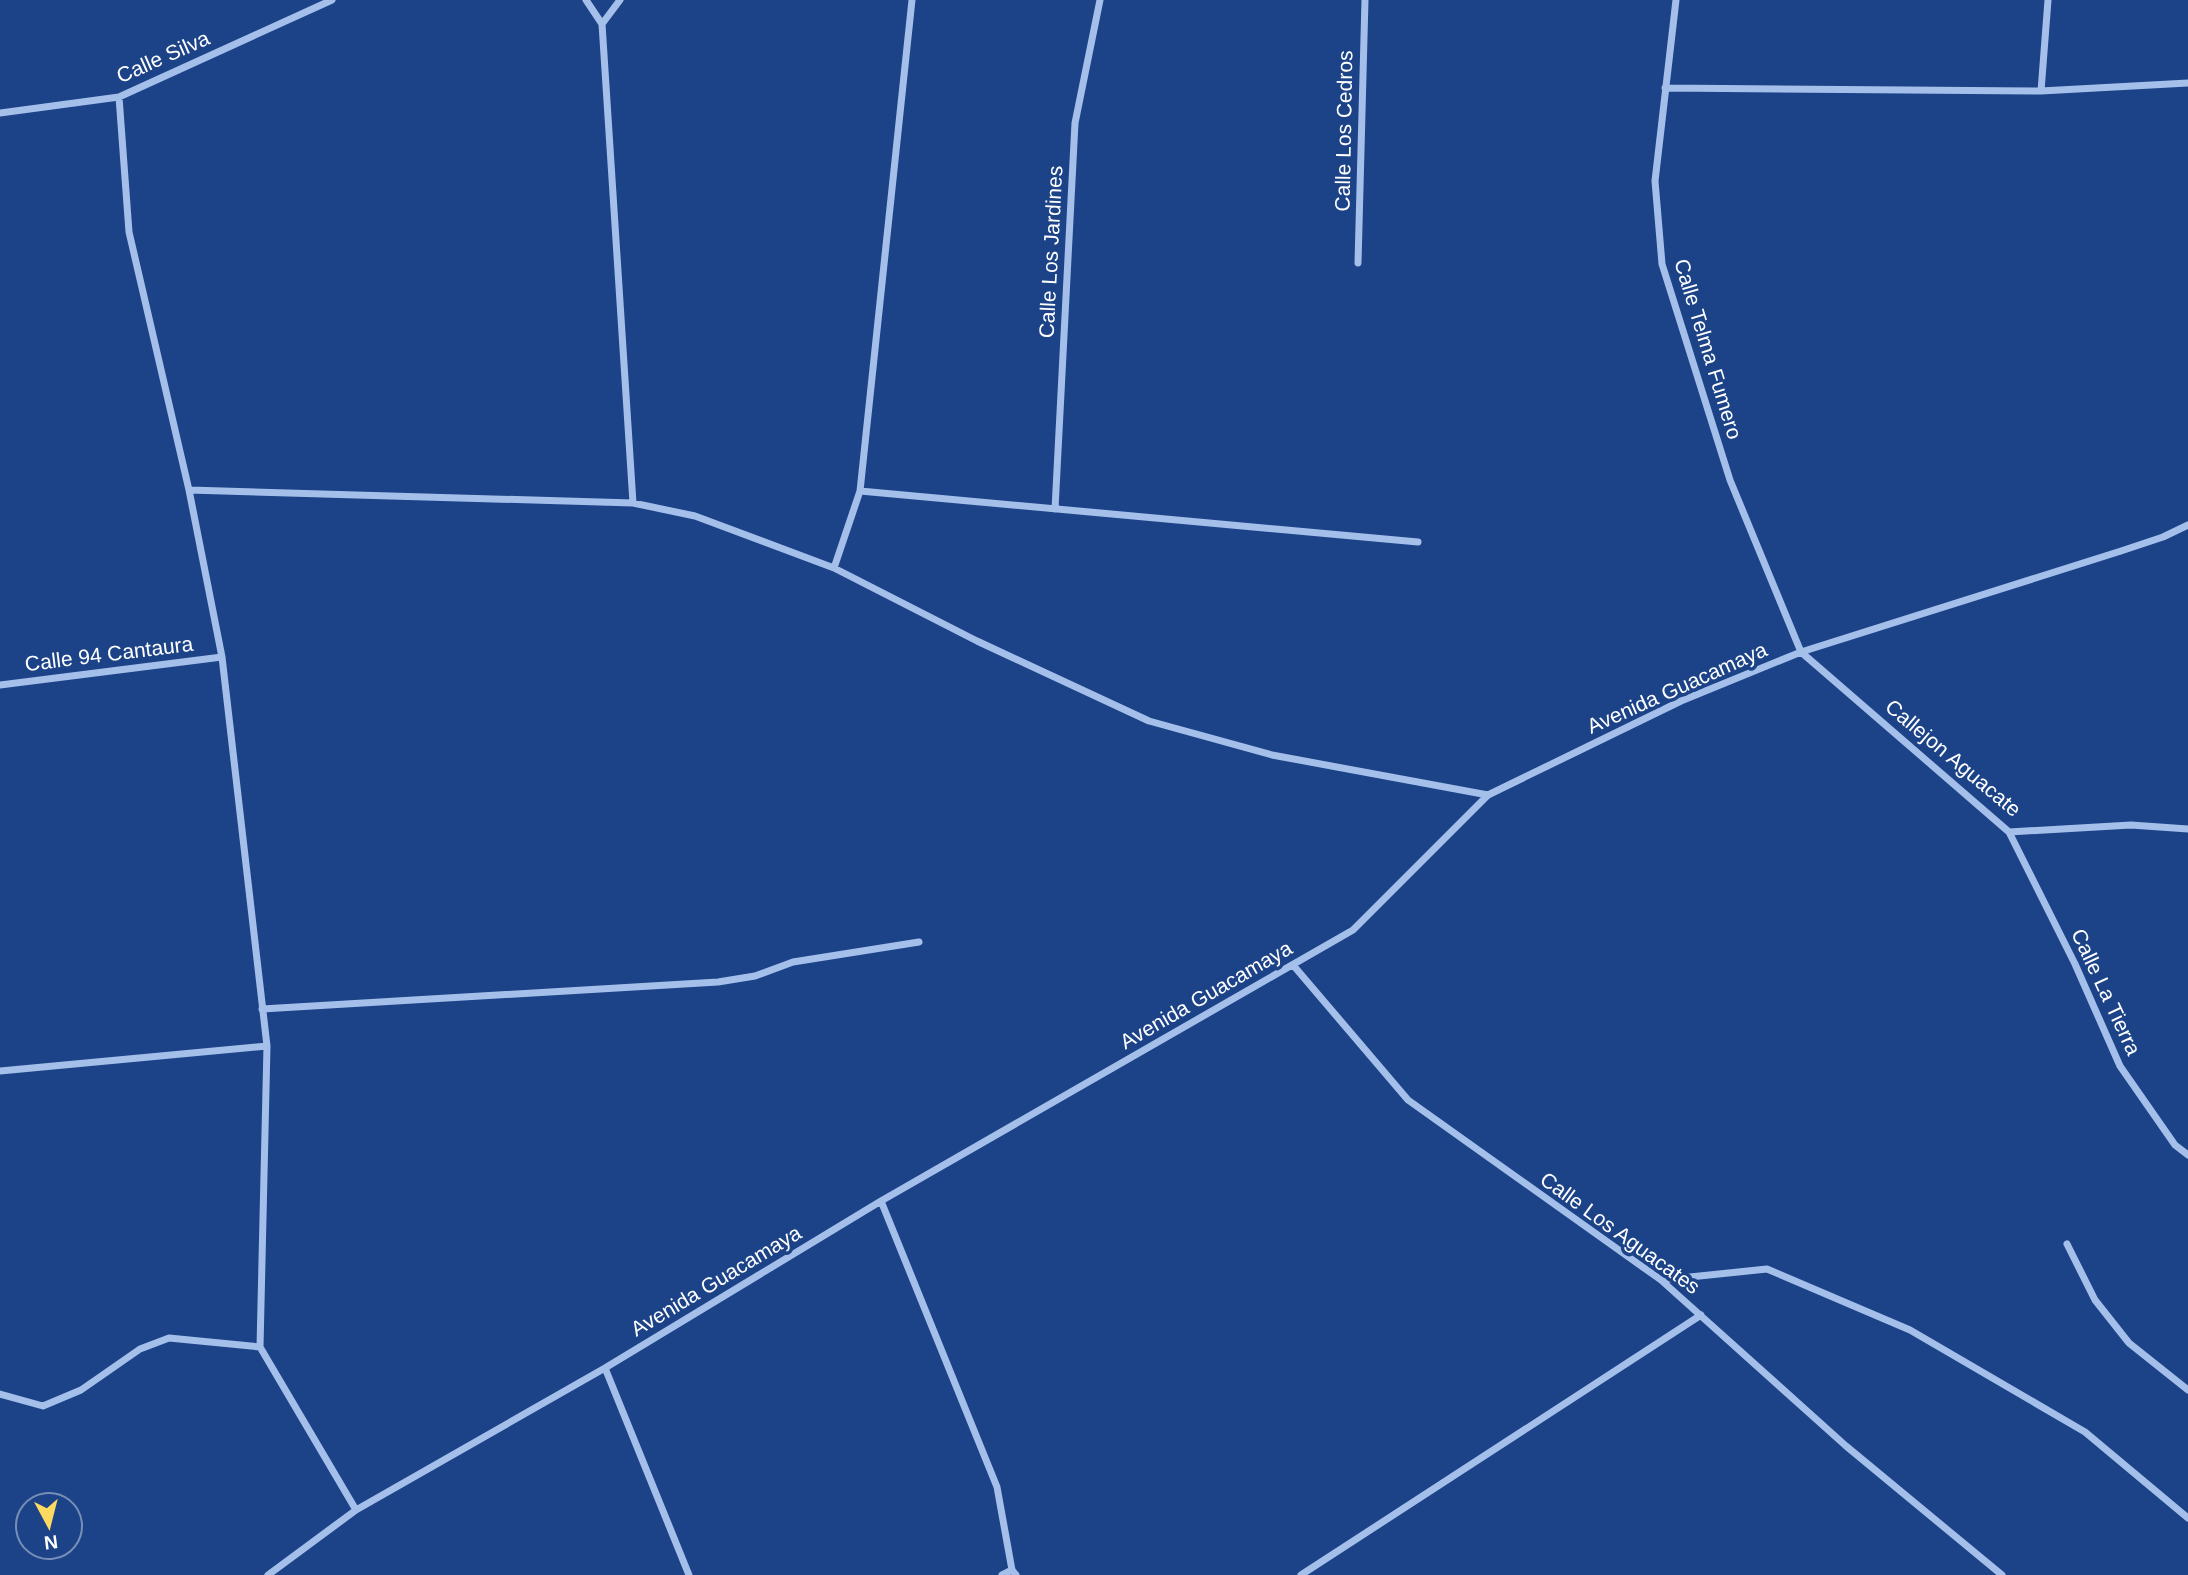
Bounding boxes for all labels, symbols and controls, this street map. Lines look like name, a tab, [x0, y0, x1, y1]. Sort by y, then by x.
street label: Calle Silva	[113, 26, 213, 87]
street label: Calle Los Cedros	[1331, 50, 1356, 212]
street label: Calle Los Jardines	[1034, 165, 1067, 339]
street label: Calle Telma Fumero	[1670, 256, 1747, 442]
street label: Calle 94 Cantaura	[24, 632, 195, 675]
street label: Avenida Guacamaya	[1583, 637, 1771, 738]
street label: Callejon Aguacate	[1881, 694, 2026, 821]
street label: Calle La Tierra	[2067, 925, 2146, 1059]
street label: Avenida Guacamaya	[1116, 936, 1296, 1053]
street label: Calle Los Aguacates	[1536, 1167, 1705, 1298]
street label: Avenida Guacamaya	[626, 1220, 805, 1341]
north arrow	[14, 1491, 84, 1561]
text: N	[43, 1531, 59, 1554]

